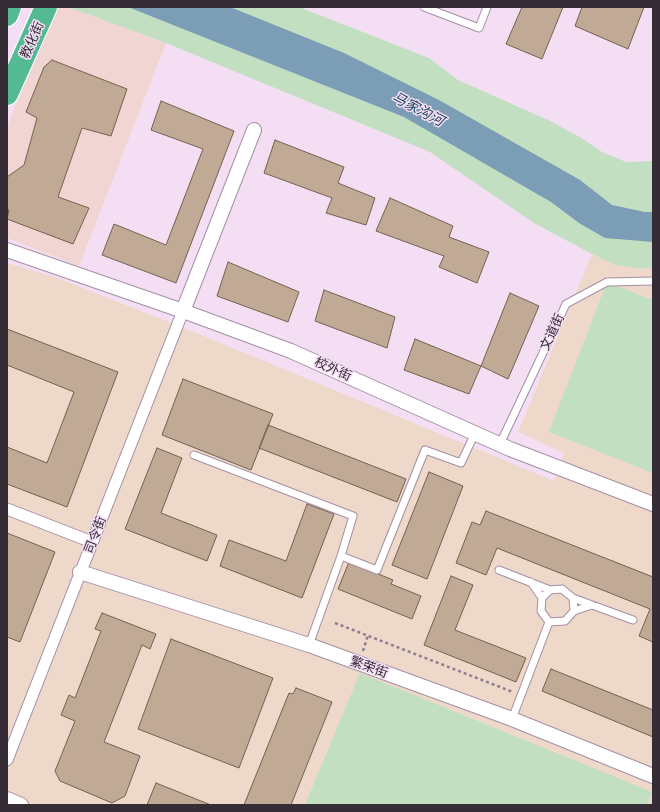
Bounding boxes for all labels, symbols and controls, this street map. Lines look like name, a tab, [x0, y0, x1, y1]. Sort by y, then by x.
street label: 教化街	[17, 19, 47, 61]
water label: 马家沟河	[389, 88, 447, 130]
street label: 文道街	[537, 311, 567, 353]
street label: 校外街	[312, 354, 354, 384]
street label: 司令街	[81, 514, 109, 556]
street label: 繁荣街	[348, 653, 390, 681]

